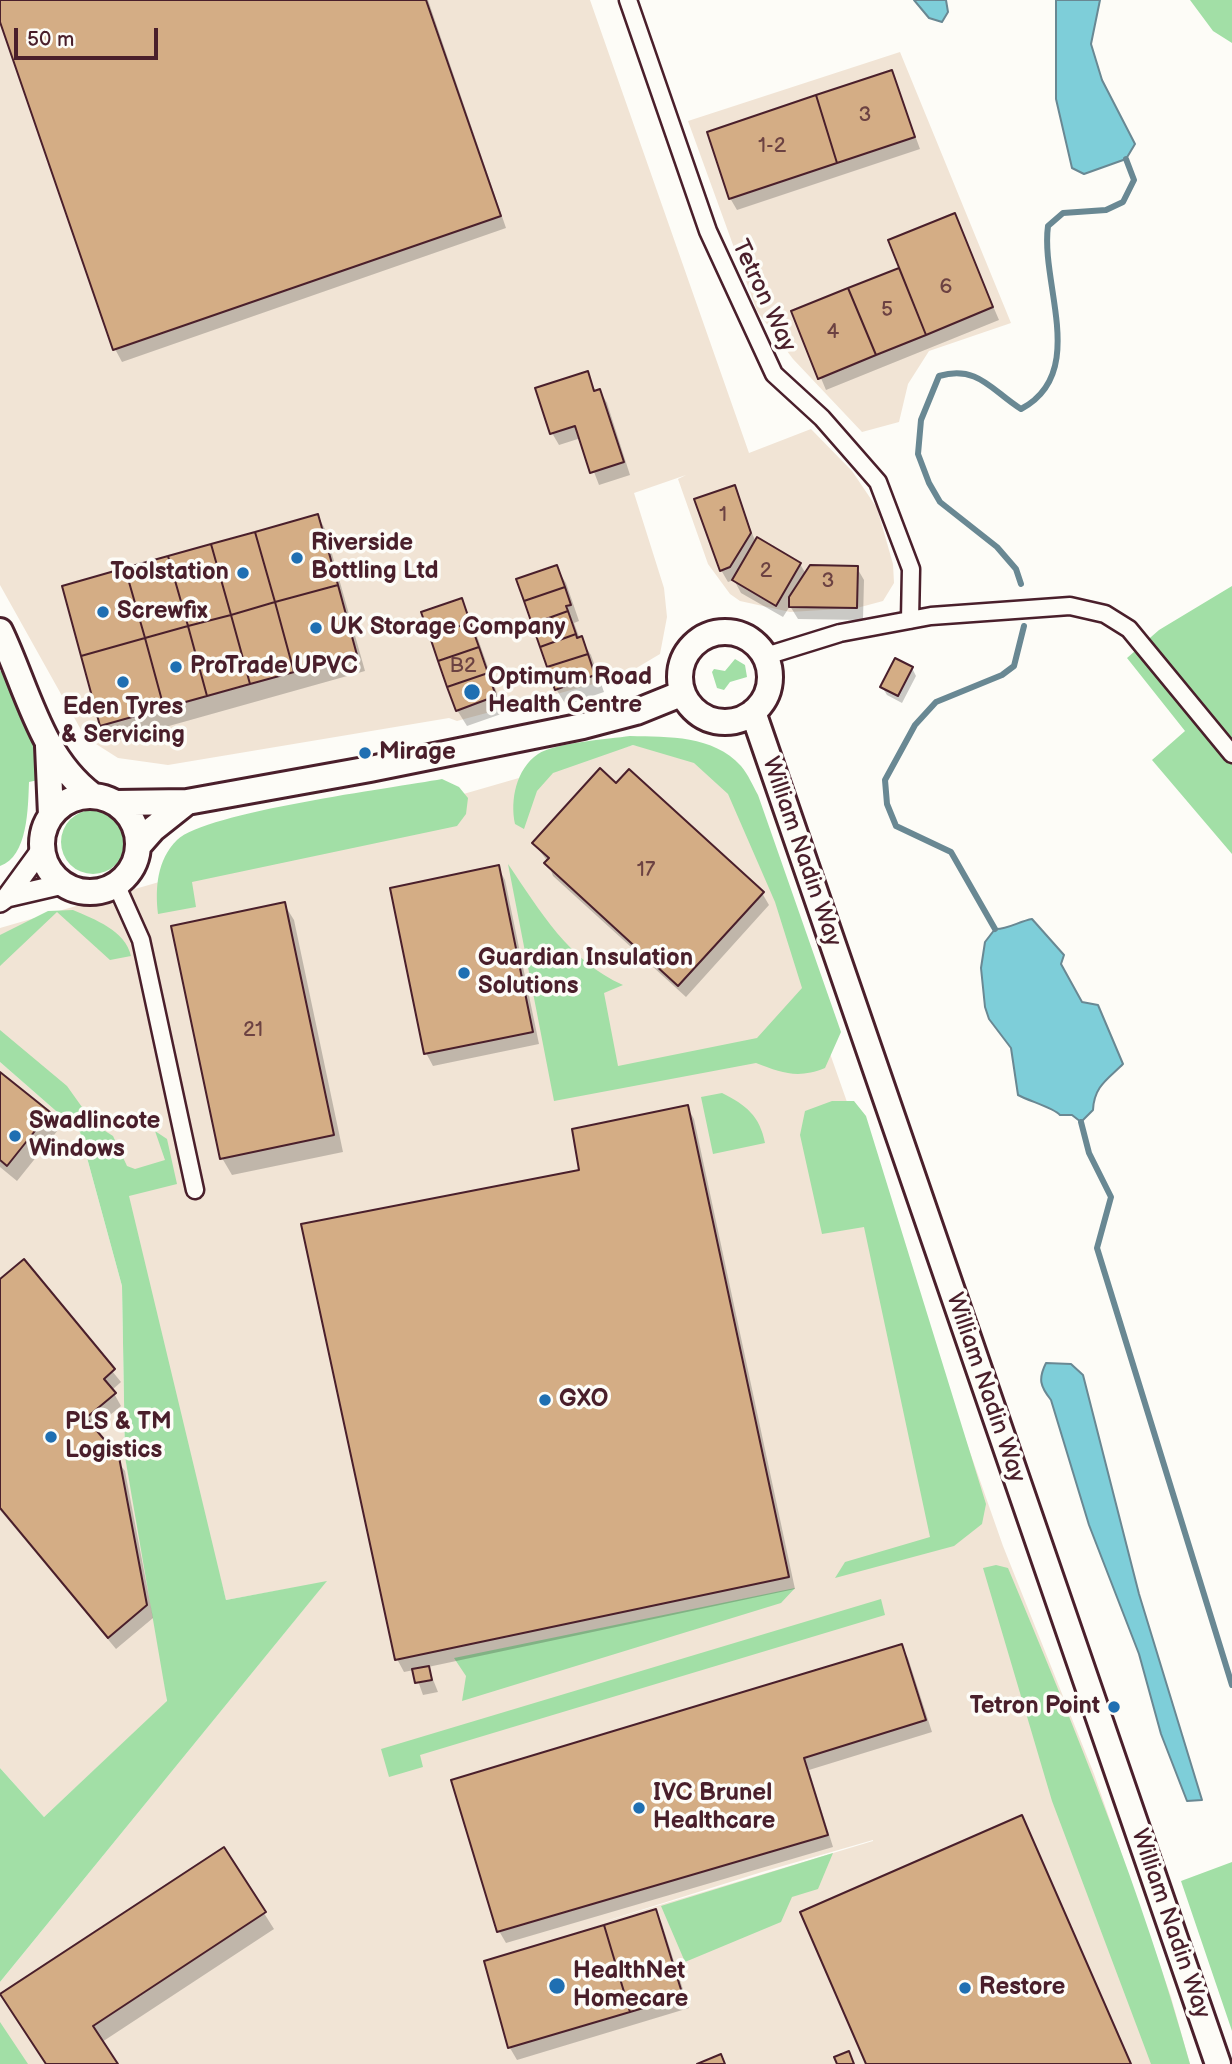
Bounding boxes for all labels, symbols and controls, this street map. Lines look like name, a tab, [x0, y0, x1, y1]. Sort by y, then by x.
scale bar	[18, 14, 161, 58]
text: 50 m	[27, 27, 74, 52]
house number: 3	[859, 103, 871, 129]
house number: 1-2	[758, 134, 786, 160]
street label: Tetron Way	[725, 235, 801, 357]
house number: 6	[940, 275, 952, 301]
house number: 5	[881, 298, 893, 324]
house number: 4	[827, 320, 839, 346]
house number: 1	[719, 503, 727, 529]
place label: Riverside Bottling Ltd	[311, 530, 439, 586]
marker: Riverside Bottling Ltd	[289, 550, 305, 566]
place label: Toolstation	[110, 559, 229, 587]
house number: 2	[760, 559, 772, 585]
marker: Toolstation	[235, 565, 251, 581]
house number: 3	[822, 569, 834, 595]
place label: Screwfix	[117, 598, 208, 626]
marker: Screwfix	[95, 604, 111, 620]
place label: UK Storage Company	[330, 614, 566, 642]
marker: UK Storage Company	[308, 620, 324, 636]
place label: ProTrade UPVC	[190, 653, 358, 681]
house number: B2	[450, 654, 476, 680]
marker: ProTrade UPVC	[168, 659, 184, 675]
place label: Optimum Road Health Centre	[488, 664, 652, 720]
marker: Eden Tyres & Servicing	[115, 674, 131, 690]
marker: Optimum Road Health Centre	[462, 682, 482, 702]
place label: Eden Tyres & Servicing	[61, 694, 185, 750]
place label: Mirage	[379, 739, 456, 767]
marker: Mirage	[357, 745, 373, 761]
street label: William Nadin Way	[755, 753, 847, 951]
house number: 17	[637, 858, 655, 884]
place label: Guardian Insulation Solutions	[478, 945, 693, 1001]
marker: Guardian Insulation Solutions	[456, 965, 472, 981]
house number: 21	[243, 1018, 263, 1044]
place label: Swadlincote Windows	[29, 1108, 160, 1164]
marker: Swadlincote Windows	[7, 1128, 23, 1144]
street label: William Nadin Way	[939, 1289, 1031, 1487]
place label: GXO	[559, 1386, 608, 1414]
marker: GXO	[537, 1392, 553, 1408]
place label: PLS & TM Logistics	[65, 1409, 172, 1465]
marker: PLS & TM Logistics	[43, 1429, 59, 1445]
place label: Tetron Point	[970, 1693, 1100, 1721]
marker: Tetron Point	[1106, 1699, 1122, 1715]
place label: IVC Brunel Healthcare	[653, 1780, 775, 1836]
marker: IVC Brunel Healthcare	[631, 1800, 647, 1816]
street label: William Nadin Way	[1124, 1825, 1216, 2023]
place label: HealthNet Homecare	[573, 1958, 688, 2014]
place label: Restore	[979, 1974, 1065, 2002]
marker: HealthNet Homecare	[547, 1976, 567, 1996]
marker: Restore	[957, 1980, 973, 1996]

